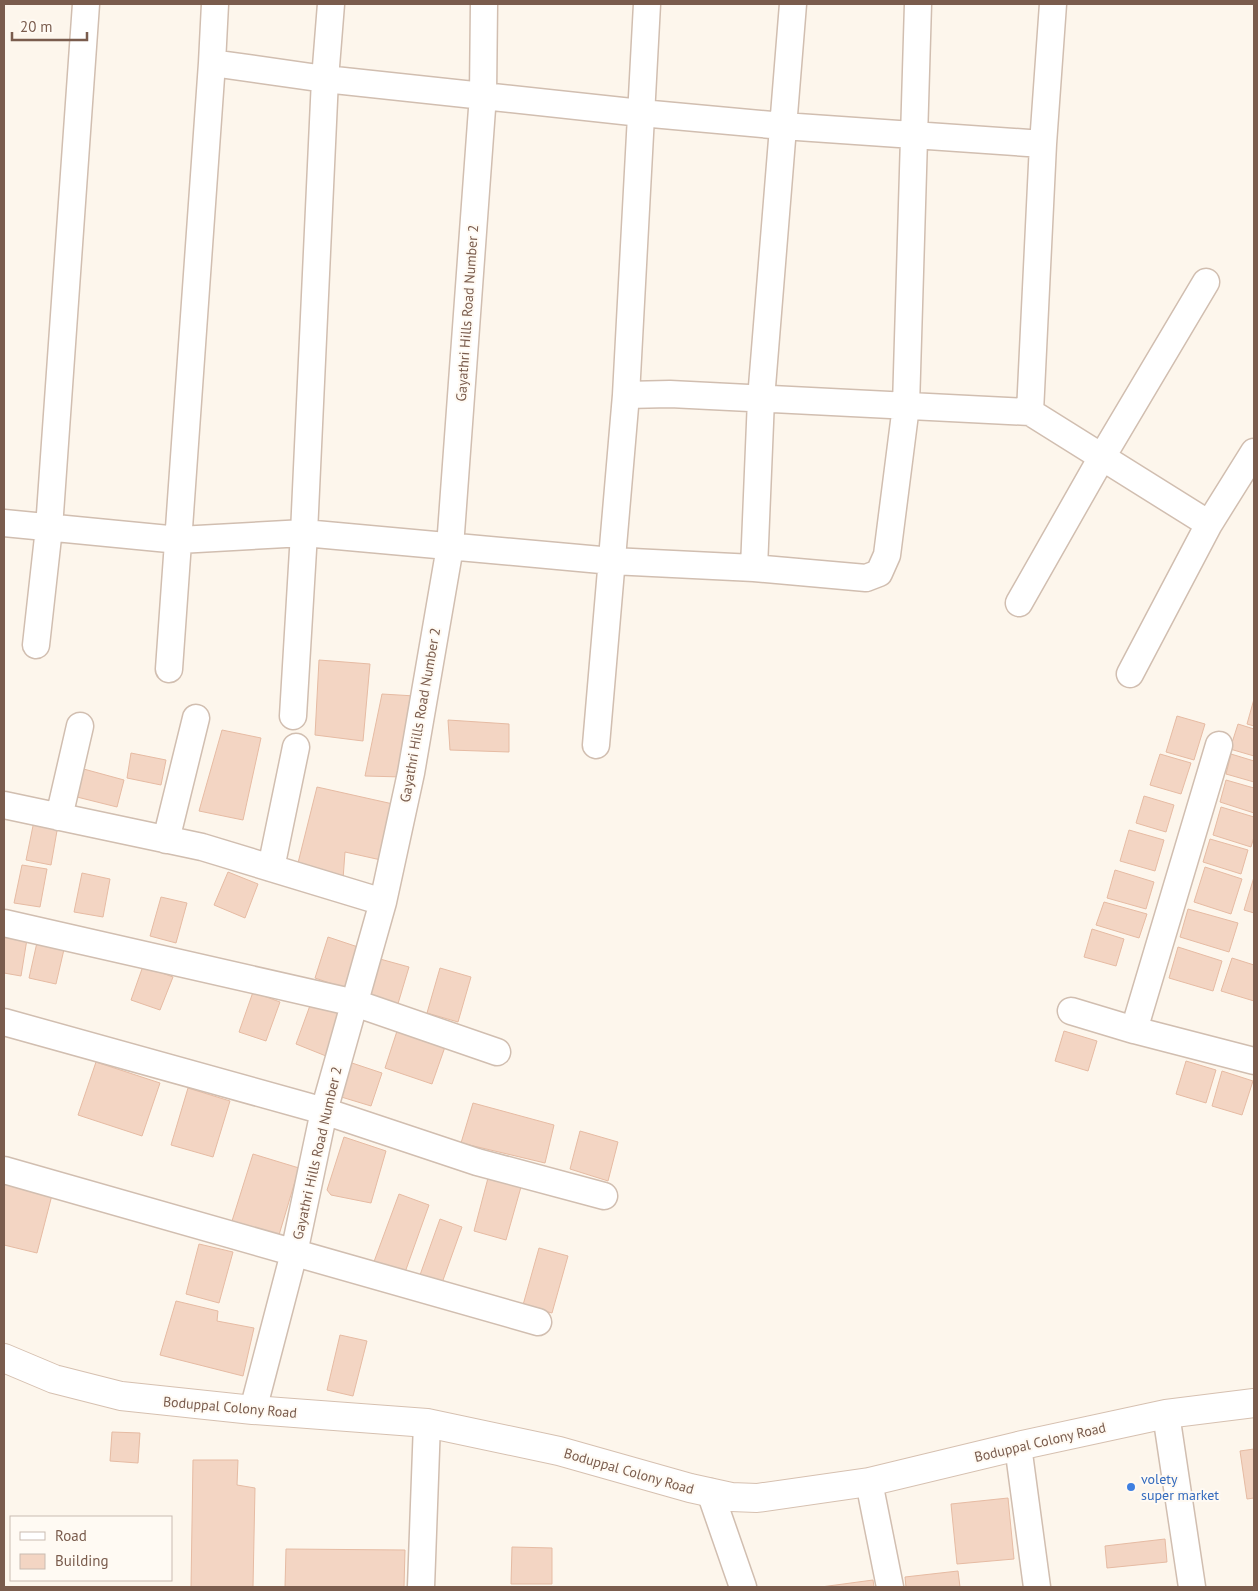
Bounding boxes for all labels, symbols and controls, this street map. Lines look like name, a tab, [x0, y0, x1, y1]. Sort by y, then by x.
scale bar	[12, 10, 88, 42]
text: 20 m	[20, 17, 53, 36]
street label: Gayathri Hills Road Number 2	[452, 224, 482, 402]
street label: Gayathri Hills Road Number 2	[396, 626, 444, 804]
street label: Gayathri Hills Road Number 2	[288, 1065, 346, 1241]
street label: Boduppal Colony Road	[162, 1392, 298, 1422]
street label: Boduppal Colony Road	[973, 1418, 1107, 1466]
street label: Boduppal Colony Road	[562, 1444, 696, 1498]
place label: volety super market	[1141, 1470, 1219, 1504]
marker: volety super market	[1125, 1481, 1137, 1493]
legend	[10, 1516, 172, 1581]
text: Road	[55, 1526, 87, 1545]
text: Building	[55, 1551, 109, 1570]

